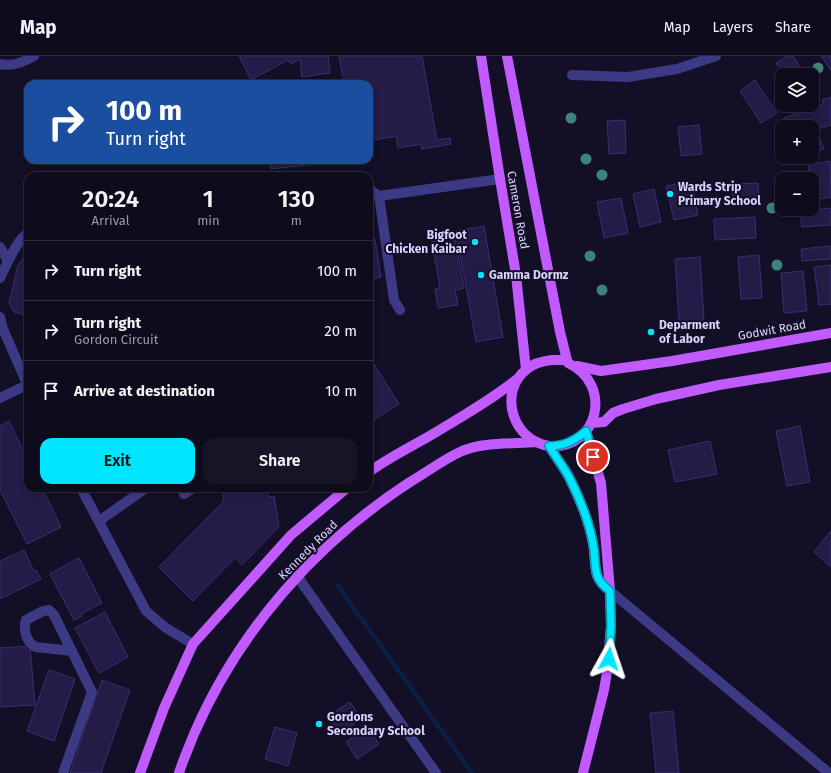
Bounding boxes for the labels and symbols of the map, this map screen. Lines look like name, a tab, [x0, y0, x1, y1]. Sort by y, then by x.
street label: Cameron Road	[504, 170, 532, 250]
place label: Wards Strip Primary School	[678, 180, 761, 208]
marker: Wards Strip Primary School	[665, 189, 675, 199]
place label: Bigfoot Chicken Kaibar	[385, 228, 467, 256]
marker: Bigfoot Chicken Kaibar	[470, 237, 480, 247]
place label: Gamma Dormz	[489, 268, 569, 282]
marker: Gamma Dormz	[476, 270, 486, 280]
street label: Godwit Road	[737, 317, 807, 343]
place label: Deparment of Labor	[659, 318, 721, 346]
marker: Deparment of Labor	[646, 327, 656, 337]
pin	[576, 440, 610, 474]
street label: Kennedy Road	[275, 517, 341, 583]
position arrow	[588, 638, 630, 680]
place label: Gordons Secondary School	[327, 710, 425, 738]
marker: Gordons Secondary School	[314, 719, 324, 729]

